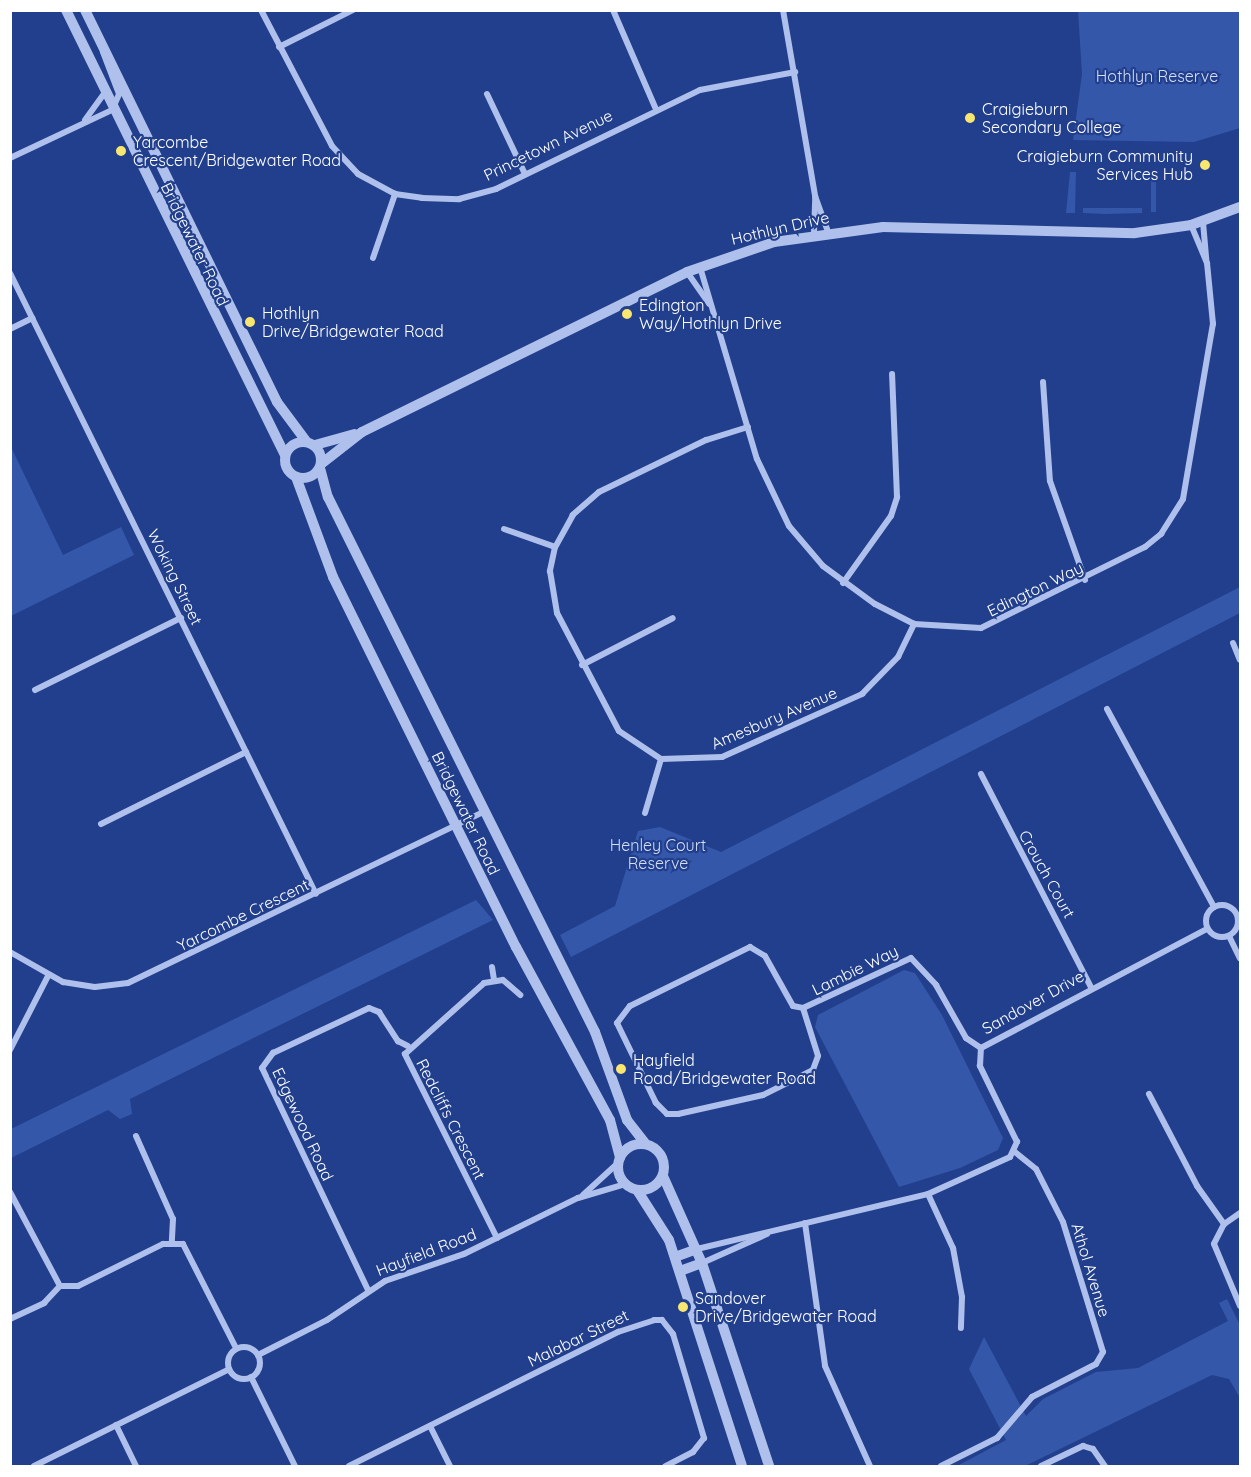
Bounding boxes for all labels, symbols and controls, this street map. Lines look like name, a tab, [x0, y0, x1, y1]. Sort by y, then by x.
park label: Hothlyn Reserve	[1096, 66, 1218, 86]
place label: Craigieburn Secondary College	[982, 99, 1121, 137]
street label: Princetown Avenue	[480, 105, 616, 185]
marker: Craigieburn Secondary College	[963, 111, 977, 125]
place label: Yarcombe Crescent/Bridgewater Road	[133, 132, 341, 170]
marker: Yarcombe Crescent/Bridgewater Road	[114, 144, 128, 158]
place label: Craigieburn Community Services Hub	[1017, 146, 1193, 184]
marker: Craigieburn Community Services Hub	[1198, 158, 1212, 172]
street label: Bridgewater Road	[157, 179, 233, 309]
street label: Hothlyn Drive	[729, 207, 831, 249]
place label: Edington Way/Hothlyn Drive	[639, 295, 782, 333]
place label: Hothlyn Drive/Bridgewater Road	[262, 303, 444, 341]
marker: Edington Way/Hothlyn Drive	[620, 307, 634, 321]
marker: Hothlyn Drive/Bridgewater Road	[243, 315, 257, 329]
street label: Woking Street	[144, 526, 206, 628]
street label: Edington Way	[984, 558, 1086, 620]
street label: Amesbury Avenue	[708, 683, 840, 753]
street label: Bridgewater Road	[428, 748, 504, 878]
street label: Crouch Court	[1015, 827, 1079, 921]
park label: Henley Court Reserve	[610, 835, 706, 873]
street label: Yarcombe Crescent	[174, 875, 312, 955]
street label: Lambie Way	[809, 941, 901, 999]
street label: Sandover Drive	[979, 966, 1087, 1038]
place label: Hayfield Road/Bridgewater Road	[633, 1050, 816, 1088]
street label: Redcliffs Crescent	[412, 1055, 490, 1183]
marker: Hayfield Road/Bridgewater Road	[614, 1062, 628, 1076]
street label: Edgewood Road	[268, 1064, 338, 1184]
street label: Athol Avenue	[1068, 1221, 1114, 1319]
street label: Hayfield Road	[373, 1224, 479, 1280]
place label: Sandover Drive/Bridgewater Road	[695, 1288, 877, 1326]
marker: Sandover Drive/Bridgewater Road	[676, 1300, 690, 1314]
street label: Malabar Street	[524, 1305, 632, 1371]

